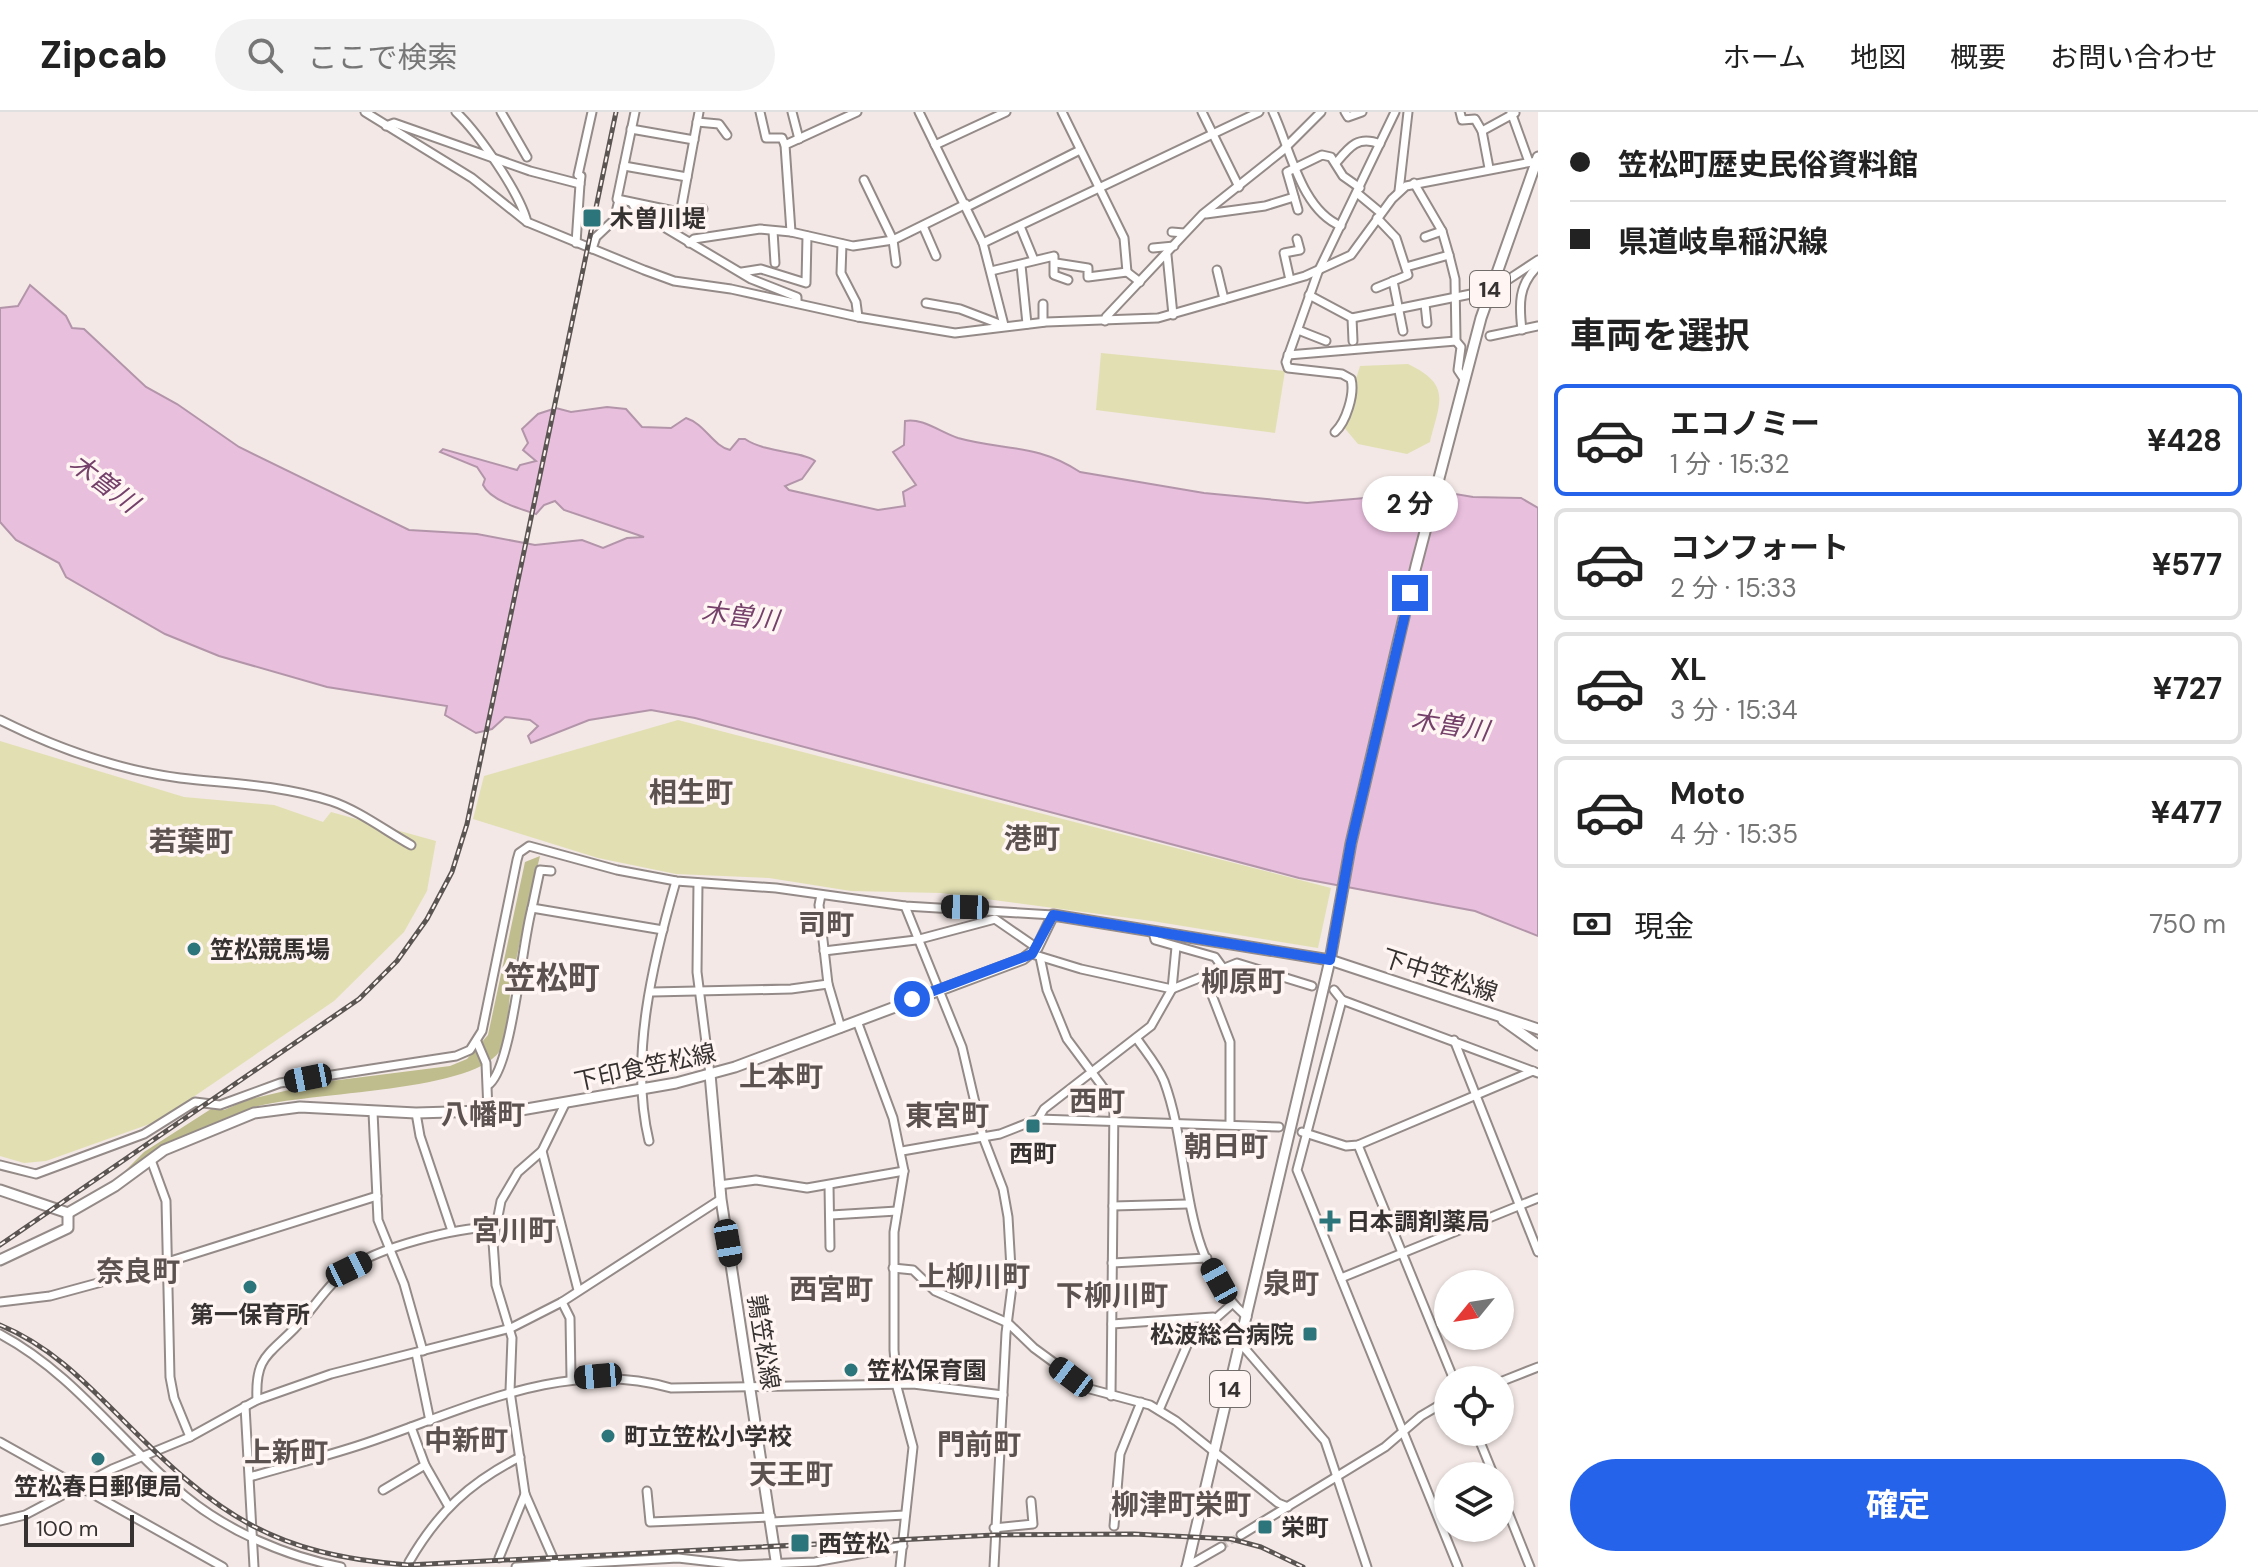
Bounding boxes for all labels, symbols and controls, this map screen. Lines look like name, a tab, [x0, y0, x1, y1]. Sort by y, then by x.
search box	[215, 19, 775, 91]
text: Zipcab	[40, 30, 167, 80]
icon: search	[243, 33, 287, 77]
text: ここで検索	[307, 38, 457, 77]
text: ホーム	[1723, 39, 1806, 76]
text: 地図	[1850, 39, 1906, 76]
text: 概要	[1950, 39, 2006, 76]
text: お問い合わせ	[2050, 39, 2218, 76]
text: 笠松町歴史民俗資料館	[1618, 145, 1918, 184]
place label: 木曽川堤	[610, 203, 706, 234]
marker: 木曽川堤	[581, 207, 603, 229]
text: 県道岐阜稲沢線	[1618, 222, 1828, 261]
road number: 14	[1470, 271, 1510, 307]
text: 車両を選択	[1570, 312, 1750, 359]
icon: car	[1574, 404, 1646, 476]
text: エコノミー	[1670, 404, 1820, 443]
text: ¥428	[2147, 421, 2222, 460]
water label: 木曽川	[63, 446, 148, 522]
text: 1 分 · 15:32	[1670, 447, 1790, 481]
callout: 2 分	[1362, 477, 1458, 533]
text: 2 分	[1386, 487, 1434, 521]
icon: car	[1574, 528, 1646, 600]
text: コンフォート	[1670, 528, 1849, 567]
text: ¥577	[2152, 545, 2222, 584]
text: 2 分 · 15:33	[1670, 571, 1797, 605]
route end	[1392, 575, 1428, 611]
water label: 木曽川	[699, 594, 784, 638]
text: XL	[1670, 650, 1707, 689]
icon: car	[1574, 652, 1646, 724]
text: ¥727	[2153, 669, 2222, 708]
text: 3 分 · 15:34	[1670, 693, 1798, 727]
water label: 木曽川	[1409, 702, 1494, 748]
district label: 相生町	[649, 774, 733, 811]
text: Moto	[1670, 774, 1745, 813]
icon: car	[1574, 776, 1646, 848]
text: ¥477	[2151, 793, 2222, 832]
text: 4 分 · 15:35	[1670, 817, 1798, 851]
district label: 港町	[1004, 820, 1060, 857]
district label: 若葉町	[149, 823, 233, 860]
car	[941, 895, 989, 919]
icon: cash	[1570, 902, 1614, 946]
district label: 司町	[798, 906, 854, 943]
text: 現金	[1634, 907, 1694, 946]
text: 750 m	[2149, 907, 2226, 941]
place label: 笠松競馬場	[210, 934, 330, 965]
marker: 笠松競馬場	[185, 940, 203, 958]
street label: 下中笠松線	[1378, 942, 1502, 1008]
district label: 笠松町	[504, 957, 600, 999]
district label: 柳原町	[1201, 963, 1285, 1000]
route start	[894, 981, 930, 1017]
street label: 下印食笠松線	[571, 1037, 719, 1097]
district label: 上本町	[739, 1058, 823, 1095]
car	[282, 1062, 334, 1094]
district label: 西町	[1069, 1083, 1125, 1120]
district label: 八幡町	[441, 1096, 525, 1133]
district label: 東宮町	[905, 1097, 989, 1134]
marker: 西町	[1024, 1117, 1042, 1135]
district label: 朝日町	[1184, 1128, 1268, 1165]
place label: 西町	[1009, 1138, 1057, 1169]
place label: 日本調剤薬局	[1346, 1206, 1490, 1237]
district label: 宮川町	[472, 1212, 556, 1249]
marker: 日本調剤薬局	[1321, 1212, 1339, 1230]
car	[712, 1217, 744, 1269]
car	[322, 1248, 376, 1290]
district label: 奈良町	[96, 1253, 180, 1290]
car	[1197, 1254, 1241, 1308]
district label: 上柳川町	[918, 1258, 1030, 1295]
district label: 泉町	[1263, 1265, 1319, 1302]
north arrow	[1434, 1270, 1514, 1350]
map controls	[1434, 1270, 1514, 1542]
district label: 西宮町	[789, 1271, 873, 1308]
district label: 下柳川町	[1056, 1277, 1168, 1314]
marker: 第一保育所	[241, 1278, 259, 1296]
street label: 鶉笠松線	[741, 1292, 787, 1392]
place label: 第一保育所	[190, 1299, 310, 1330]
place label: 松波総合病院	[1150, 1319, 1294, 1350]
marker: 松波総合病院	[1301, 1325, 1319, 1343]
car	[1045, 1353, 1097, 1401]
place label: 笠松保育園	[867, 1355, 987, 1386]
marker: 笠松保育園	[842, 1361, 860, 1379]
car	[573, 1362, 623, 1390]
button: locate	[1434, 1366, 1514, 1446]
road number: 14	[1210, 1371, 1250, 1407]
place label: 町立笠松小学校	[624, 1421, 792, 1452]
district label: 中新町	[424, 1422, 508, 1459]
district label: 門前町	[937, 1426, 1021, 1463]
marker: 町立笠松小学校	[599, 1427, 617, 1445]
district label: 上新町	[244, 1434, 328, 1471]
marker: 笠松春日郵便局	[89, 1450, 107, 1468]
district label: 天王町	[749, 1456, 833, 1493]
button: 確定	[1570, 1459, 2226, 1551]
button: layers	[1434, 1462, 1514, 1542]
place label: 笠松春日郵便局	[14, 1471, 182, 1502]
district label: 柳津町栄町	[1111, 1486, 1251, 1523]
scale bar	[24, 1511, 134, 1547]
place label: 栄町	[1281, 1512, 1329, 1543]
text: 100 m	[36, 1514, 98, 1543]
marker: 栄町	[1256, 1518, 1274, 1536]
place label: 西笠松	[818, 1528, 890, 1559]
marker: 西笠松	[789, 1532, 811, 1554]

